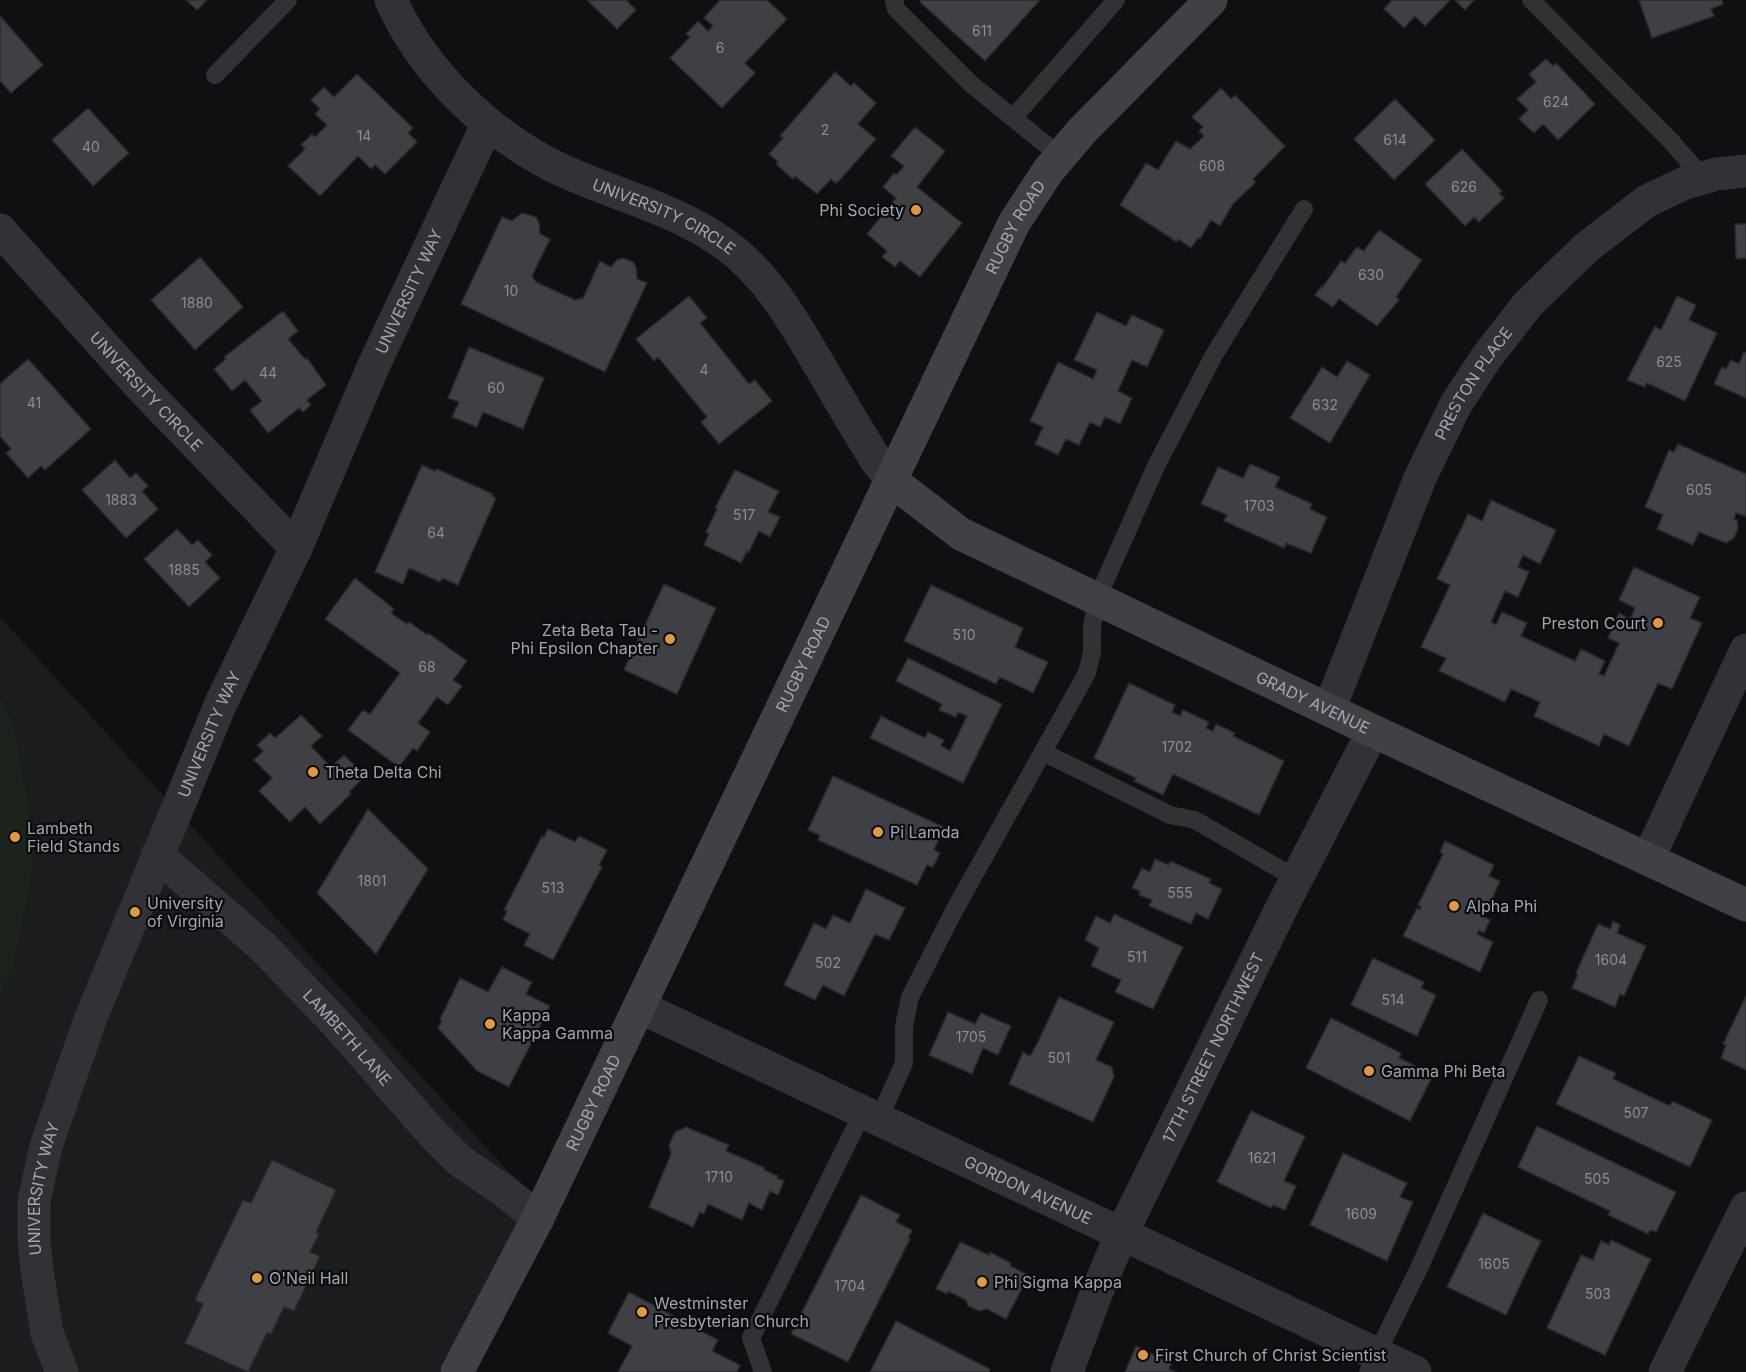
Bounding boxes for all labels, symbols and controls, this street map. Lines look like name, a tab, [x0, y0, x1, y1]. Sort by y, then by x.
house number: 611	[972, 22, 992, 39]
house number: 6	[716, 39, 724, 56]
house number: 624	[1543, 93, 1569, 110]
house number: 2	[821, 121, 829, 138]
house number: 14	[357, 127, 371, 144]
house number: 614	[1383, 131, 1407, 148]
house number: 40	[82, 138, 100, 155]
house number: 608	[1199, 157, 1225, 174]
street label: UNIVERSITY CIRCLE	[589, 174, 740, 259]
street label: RUGBY ROAD	[981, 176, 1049, 277]
house number: 626	[1451, 178, 1477, 195]
place label: Phi Society	[819, 200, 904, 220]
marker: Phi Society	[909, 203, 923, 217]
street label: UNIVERSITY WAY	[371, 226, 447, 357]
house number: 630	[1358, 266, 1384, 283]
house number: 10	[504, 282, 518, 299]
house number: 1880	[181, 294, 213, 311]
street label: PRESTON PLACE	[1430, 323, 1516, 443]
street label: UNIVERSITY CIRCLE	[86, 327, 207, 455]
house number: 625	[1656, 353, 1682, 370]
house number: 4	[699, 361, 709, 378]
house number: 44	[259, 364, 277, 381]
house number: 60	[487, 379, 505, 396]
house number: 41	[27, 394, 41, 411]
house number: 632	[1312, 396, 1338, 413]
house number: 605	[1686, 481, 1712, 498]
house number: 1883	[105, 491, 137, 508]
house number: 1703	[1244, 497, 1274, 514]
house number: 517	[733, 506, 755, 523]
house number: 64	[427, 524, 445, 541]
house number: 1885	[168, 561, 200, 578]
street label: RUGBY ROAD	[771, 613, 835, 716]
place label: Preston Court	[1541, 613, 1646, 633]
marker: Preston Court	[1651, 616, 1665, 630]
place label: Zeta Beta Tau - Phi Epsilon Chapter	[510, 620, 658, 658]
house number: 510	[952, 626, 976, 643]
marker: Zeta Beta Tau - Phi Epsilon Chapter	[663, 632, 677, 646]
house number: 68	[418, 658, 436, 675]
street label: GRADY AVENUE	[1253, 666, 1373, 738]
street label: UNIVERSITY WAY	[173, 668, 245, 800]
house number: 1702	[1162, 738, 1192, 755]
place label: Theta Delta Chi	[325, 762, 442, 782]
marker: Theta Delta Chi	[306, 765, 320, 779]
place label: Lambeth Field Stands	[27, 818, 120, 856]
place label: Pi Lamda	[890, 822, 959, 842]
marker: Pi Lamda	[871, 825, 885, 839]
marker: Lambeth Field Stands	[8, 830, 22, 844]
house number: 1801	[358, 872, 386, 889]
house number: 513	[542, 879, 564, 896]
house number: 555	[1167, 884, 1193, 901]
place label: University of Virginia	[147, 893, 224, 931]
place label: Alpha Phi	[1466, 896, 1537, 916]
marker: Alpha Phi	[1447, 899, 1461, 913]
marker: University of Virginia	[128, 905, 142, 919]
house number: 511	[1127, 948, 1147, 965]
street label: 17TH STREET NORTHWEST	[1158, 949, 1268, 1146]
house number: 1604	[1595, 951, 1627, 968]
house number: 502	[815, 954, 841, 971]
street label: LAMBETH LANE	[299, 985, 396, 1090]
house number: 514	[1381, 991, 1405, 1008]
place label: Kappa Kappa Gamma	[502, 1005, 613, 1043]
marker: Kappa Kappa Gamma	[483, 1017, 497, 1031]
house number: 1705	[956, 1028, 986, 1045]
house number: 501	[1047, 1049, 1071, 1066]
street label: RUGBY ROAD	[562, 1051, 625, 1154]
place label: Gamma Phi Beta	[1381, 1061, 1506, 1081]
marker: Gamma Phi Beta	[1362, 1064, 1376, 1078]
house number: 507	[1624, 1104, 1649, 1121]
street label: UNIVERSITY WAY	[24, 1119, 64, 1256]
house number: 1621	[1248, 1149, 1276, 1166]
street label: GORDON AVENUE	[961, 1151, 1095, 1228]
house number: 1710	[705, 1168, 733, 1185]
house number: 505	[1584, 1170, 1610, 1187]
house number: 1609	[1345, 1205, 1377, 1222]
house number: 1605	[1478, 1255, 1510, 1272]
place label: O'Neil Hall	[269, 1268, 348, 1288]
marker: O'Neil Hall	[250, 1271, 264, 1285]
place label: Phi Sigma Kappa	[994, 1272, 1122, 1292]
marker: Phi Sigma Kappa	[975, 1275, 989, 1289]
house number: 1704	[834, 1277, 866, 1294]
house number: 503	[1585, 1285, 1611, 1302]
place label: Westminster Presbyterian Church	[654, 1293, 809, 1331]
marker: Westminster Presbyterian Church	[635, 1305, 649, 1319]
place label: First Church of Christ Scientist	[1155, 1345, 1386, 1365]
marker: First Church of Christ Scientist	[1136, 1348, 1150, 1362]

